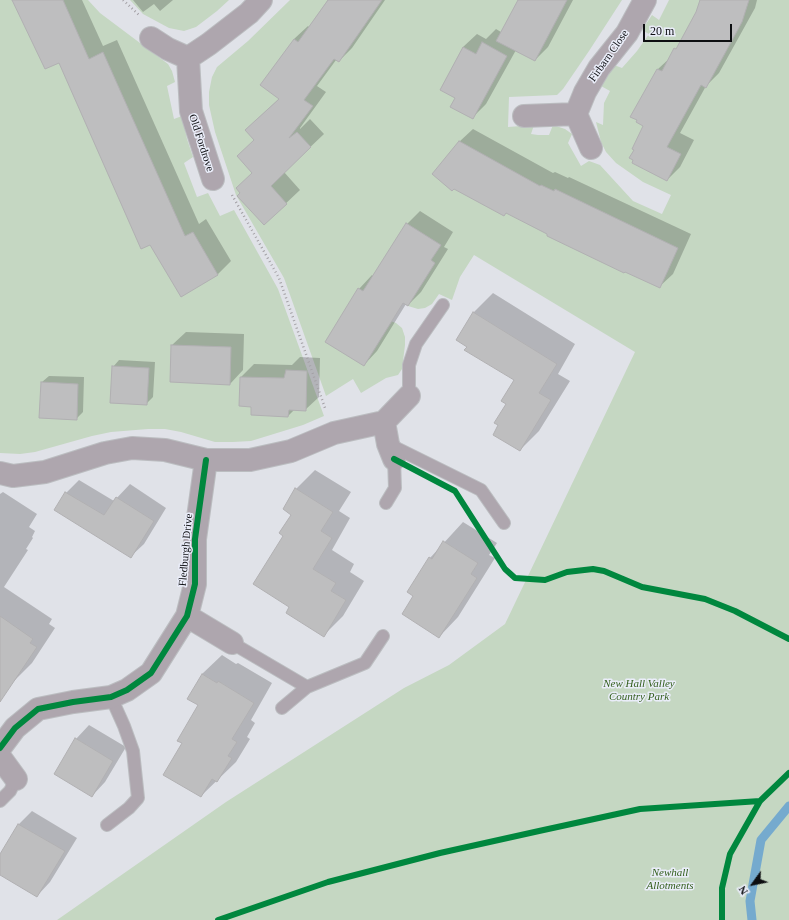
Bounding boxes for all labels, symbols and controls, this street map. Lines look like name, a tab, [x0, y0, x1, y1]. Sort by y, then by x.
scale bar	[645, 16, 734, 42]
text: 20 m	[650, 24, 674, 38]
street label: Firbarn Close	[586, 28, 632, 84]
street label: Old Fordrove	[186, 113, 216, 173]
street label: Fledburgh Drive	[176, 513, 196, 587]
park label: New Hall Valley Country Park	[603, 677, 675, 703]
north arrow	[733, 864, 773, 904]
park label: Newhall Allotments	[646, 866, 694, 892]
text: N	[736, 884, 750, 897]

